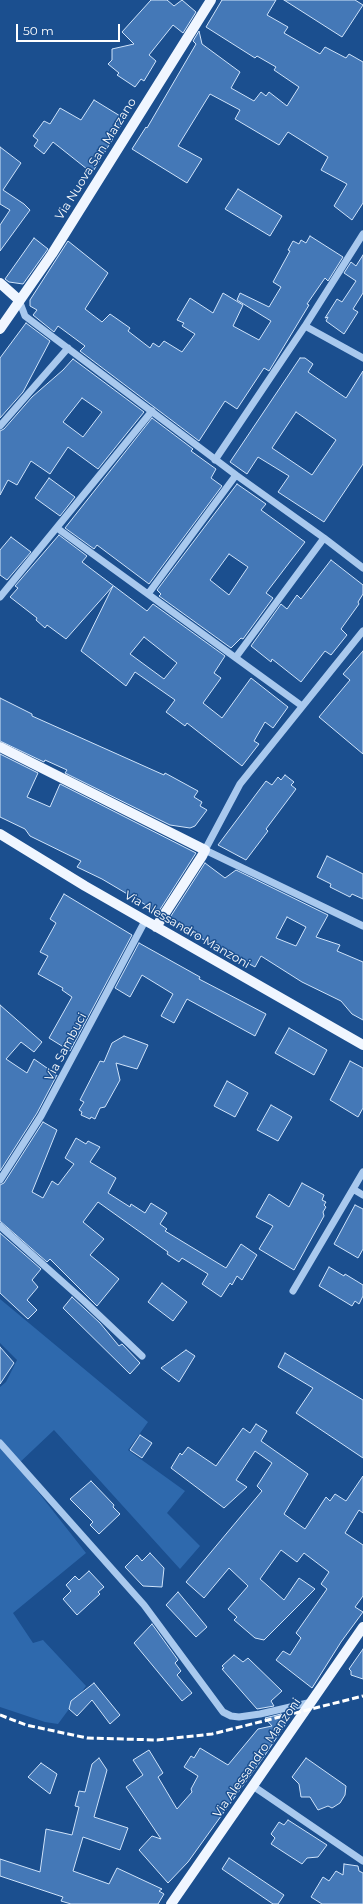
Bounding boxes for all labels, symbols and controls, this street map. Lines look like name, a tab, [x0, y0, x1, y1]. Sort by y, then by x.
scale bar	[18, 16, 122, 42]
text: 50 m	[23, 23, 54, 38]
street label: Via Nuova San Marzano	[52, 95, 140, 223]
street label: Via Alessandro Manzoni	[122, 888, 252, 972]
street label: Via Sambuci	[42, 1011, 90, 1083]
street label: Via Alessandro Manzoni	[210, 1695, 304, 1821]

